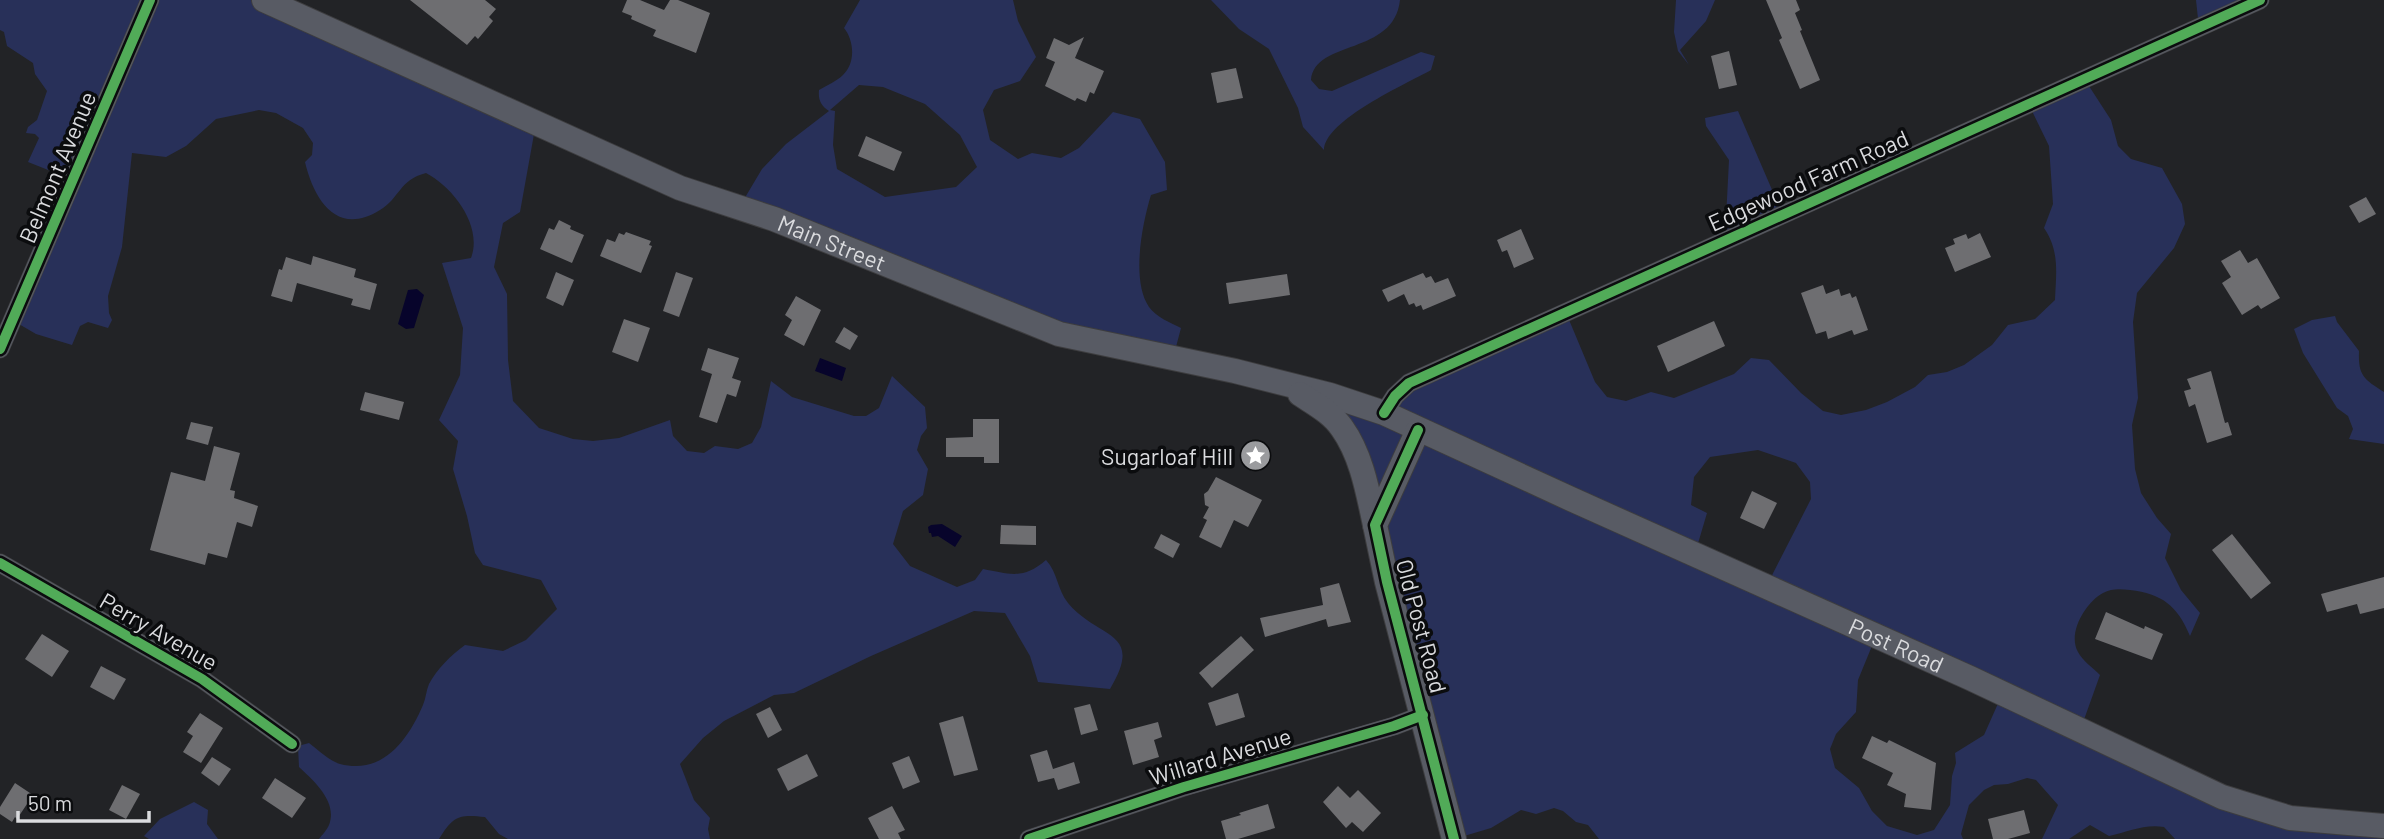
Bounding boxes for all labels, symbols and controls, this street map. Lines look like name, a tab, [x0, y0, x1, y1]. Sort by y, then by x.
street label: Belmont Avenue	[12, 87, 102, 247]
street label: Edgewood Farm Road	[1704, 123, 1912, 237]
street label: Main Street	[774, 208, 890, 277]
place icon: Sugarloaf Hill	[1239, 439, 1273, 473]
place label: Sugarloaf Hill	[1101, 442, 1233, 470]
street label: Old Post Road	[1391, 556, 1453, 696]
street label: Perry Avenue	[95, 586, 223, 676]
street label: Post Road	[1845, 612, 1948, 678]
street label: Willard Avenue	[1146, 721, 1294, 791]
scale bar	[18, 780, 149, 824]
text: 50 m	[28, 790, 72, 815]

